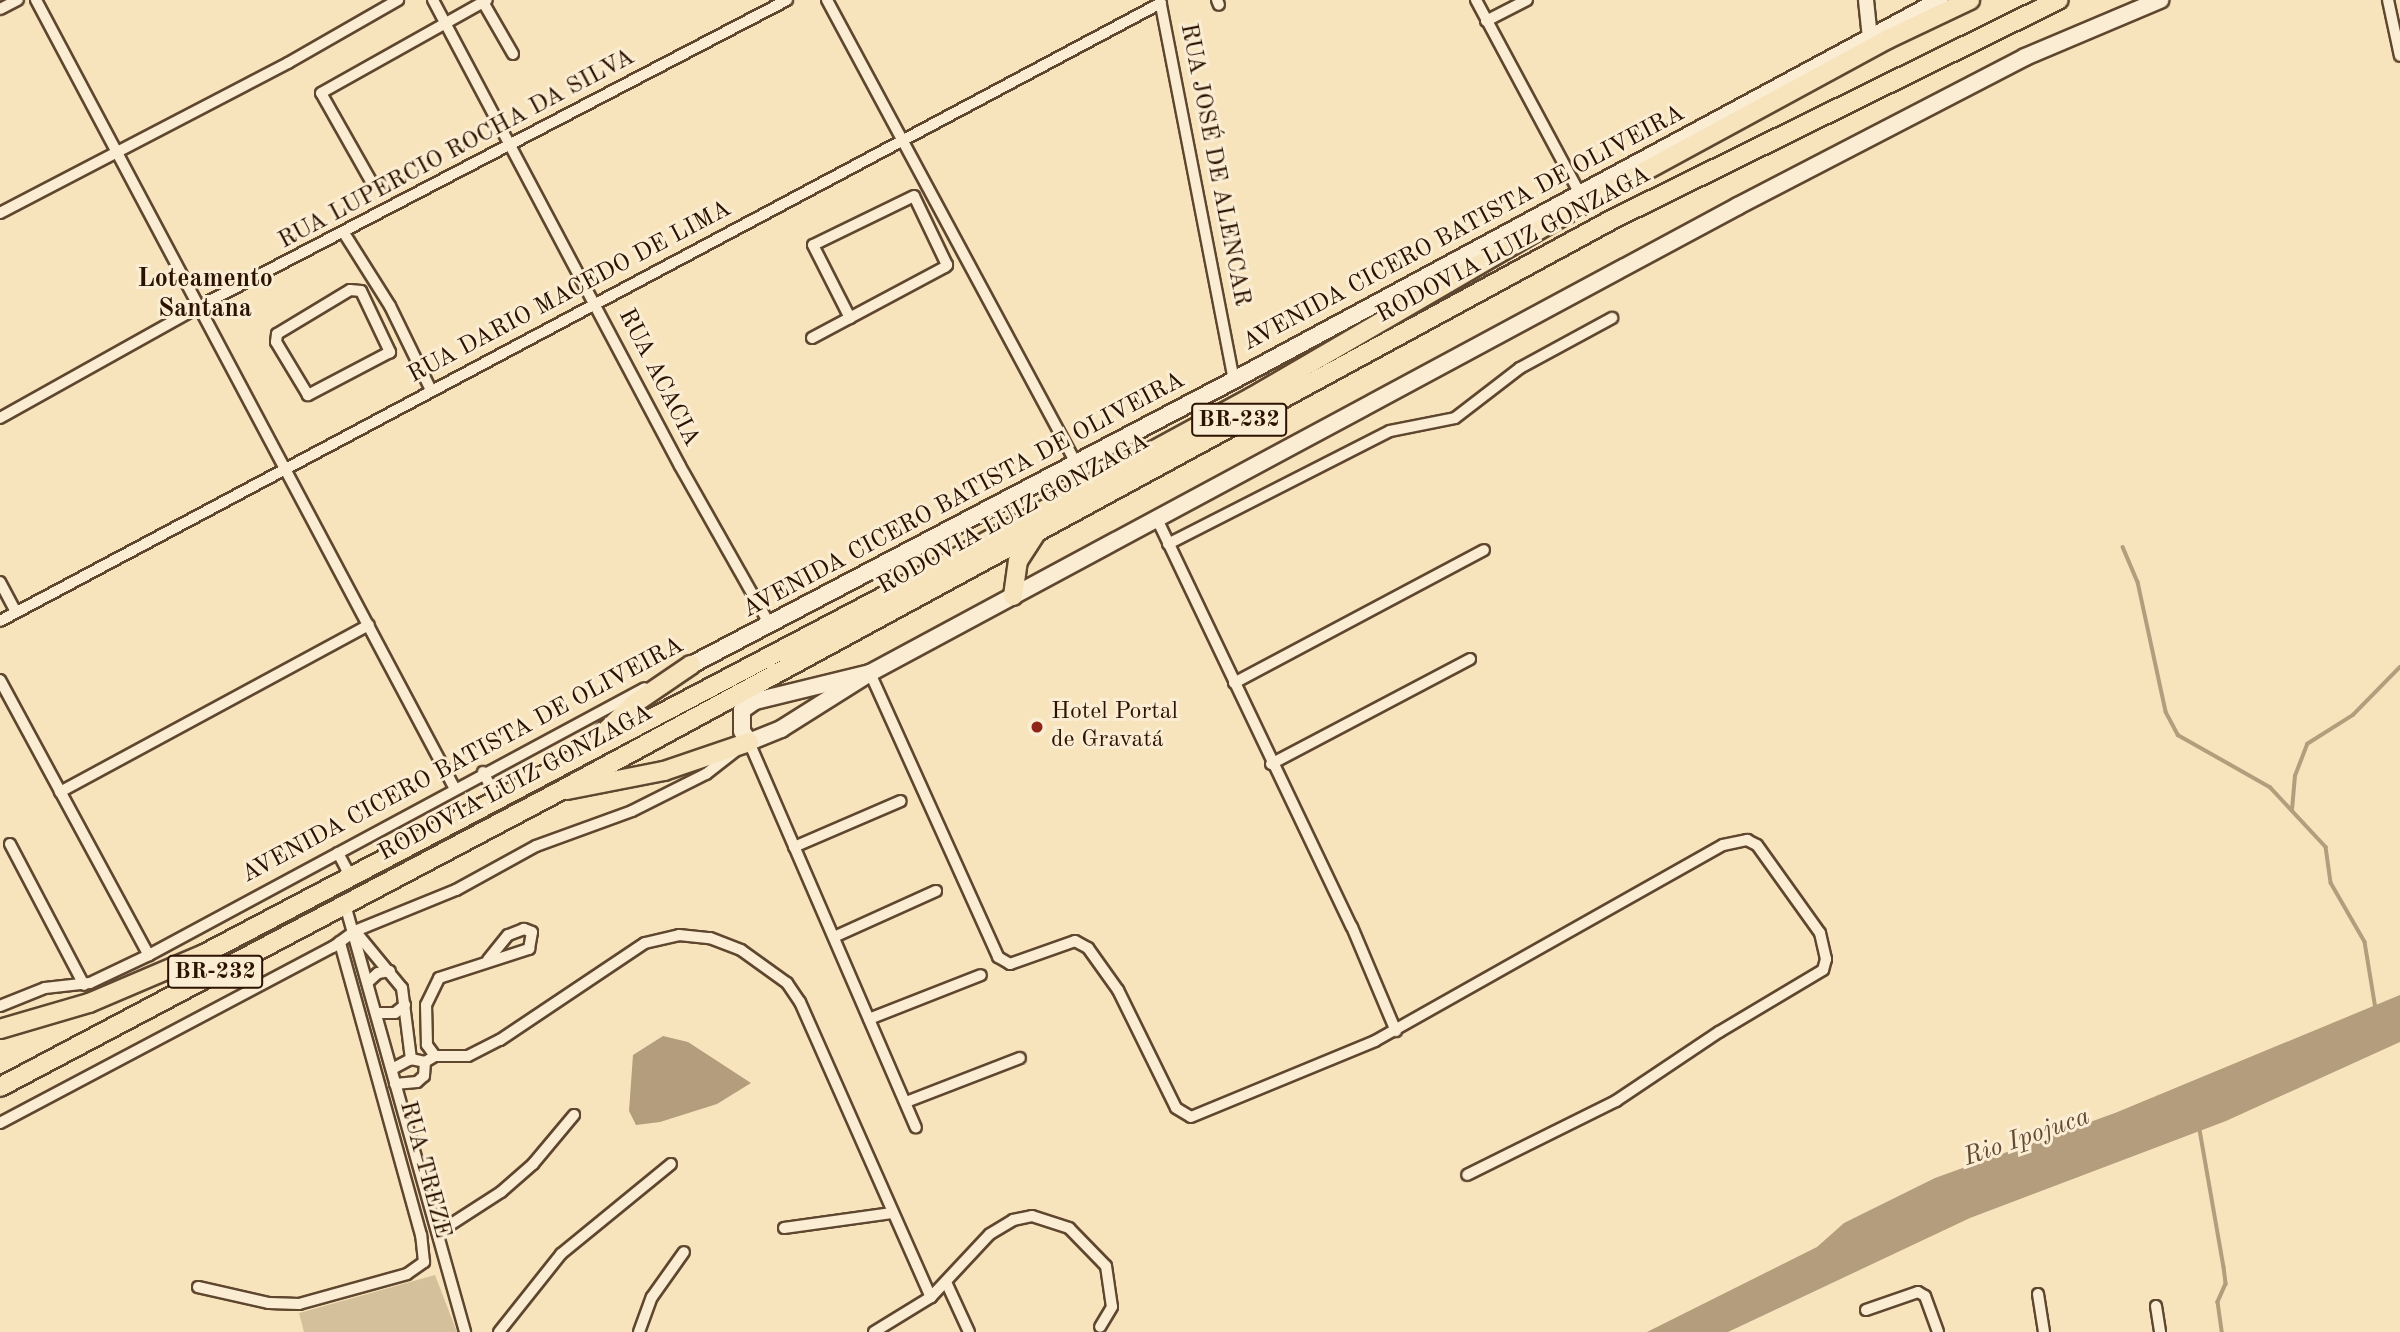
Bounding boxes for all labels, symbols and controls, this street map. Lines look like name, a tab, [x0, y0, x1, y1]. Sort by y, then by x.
street label: RUA JOSÉ DE ALENCAR	[1172, 21, 1256, 309]
street label: RUA LUPERCIO ROCHA DA SILVA	[274, 44, 640, 256]
street label: AVENIDA CICERO BATISTA DE OLIVEIRA	[1238, 100, 1690, 358]
street label: RODOVIA LUIZ GONZAGA	[1372, 161, 1656, 331]
street label: RUA DARIO MACEDO DE LIMA	[404, 195, 736, 391]
district label: Loteamento Santana	[137, 264, 273, 326]
street label: RUA ACACIA	[611, 304, 705, 452]
street label: AVENIDA CICERO BATISTA DE OLIVEIRA	[738, 367, 1190, 625]
road number: BR-232	[1190, 400, 1288, 440]
street label: RODOVIA LUIZ GONZAGA	[873, 428, 1155, 602]
street label: AVENIDA CICERO BATISTA DE OLIVEIRA	[237, 632, 689, 890]
street label: RODOVIA LUIZ GONZAGA	[374, 699, 658, 869]
place label: Hotel Portal de Gravatá	[1051, 699, 1178, 755]
marker: Hotel Portal de Gravatá	[1029, 719, 1045, 735]
road number: BR-232	[166, 953, 264, 992]
street label: RUA TREZE	[392, 1098, 456, 1242]
water label: Rio Ipojuca	[1960, 1102, 2094, 1174]

